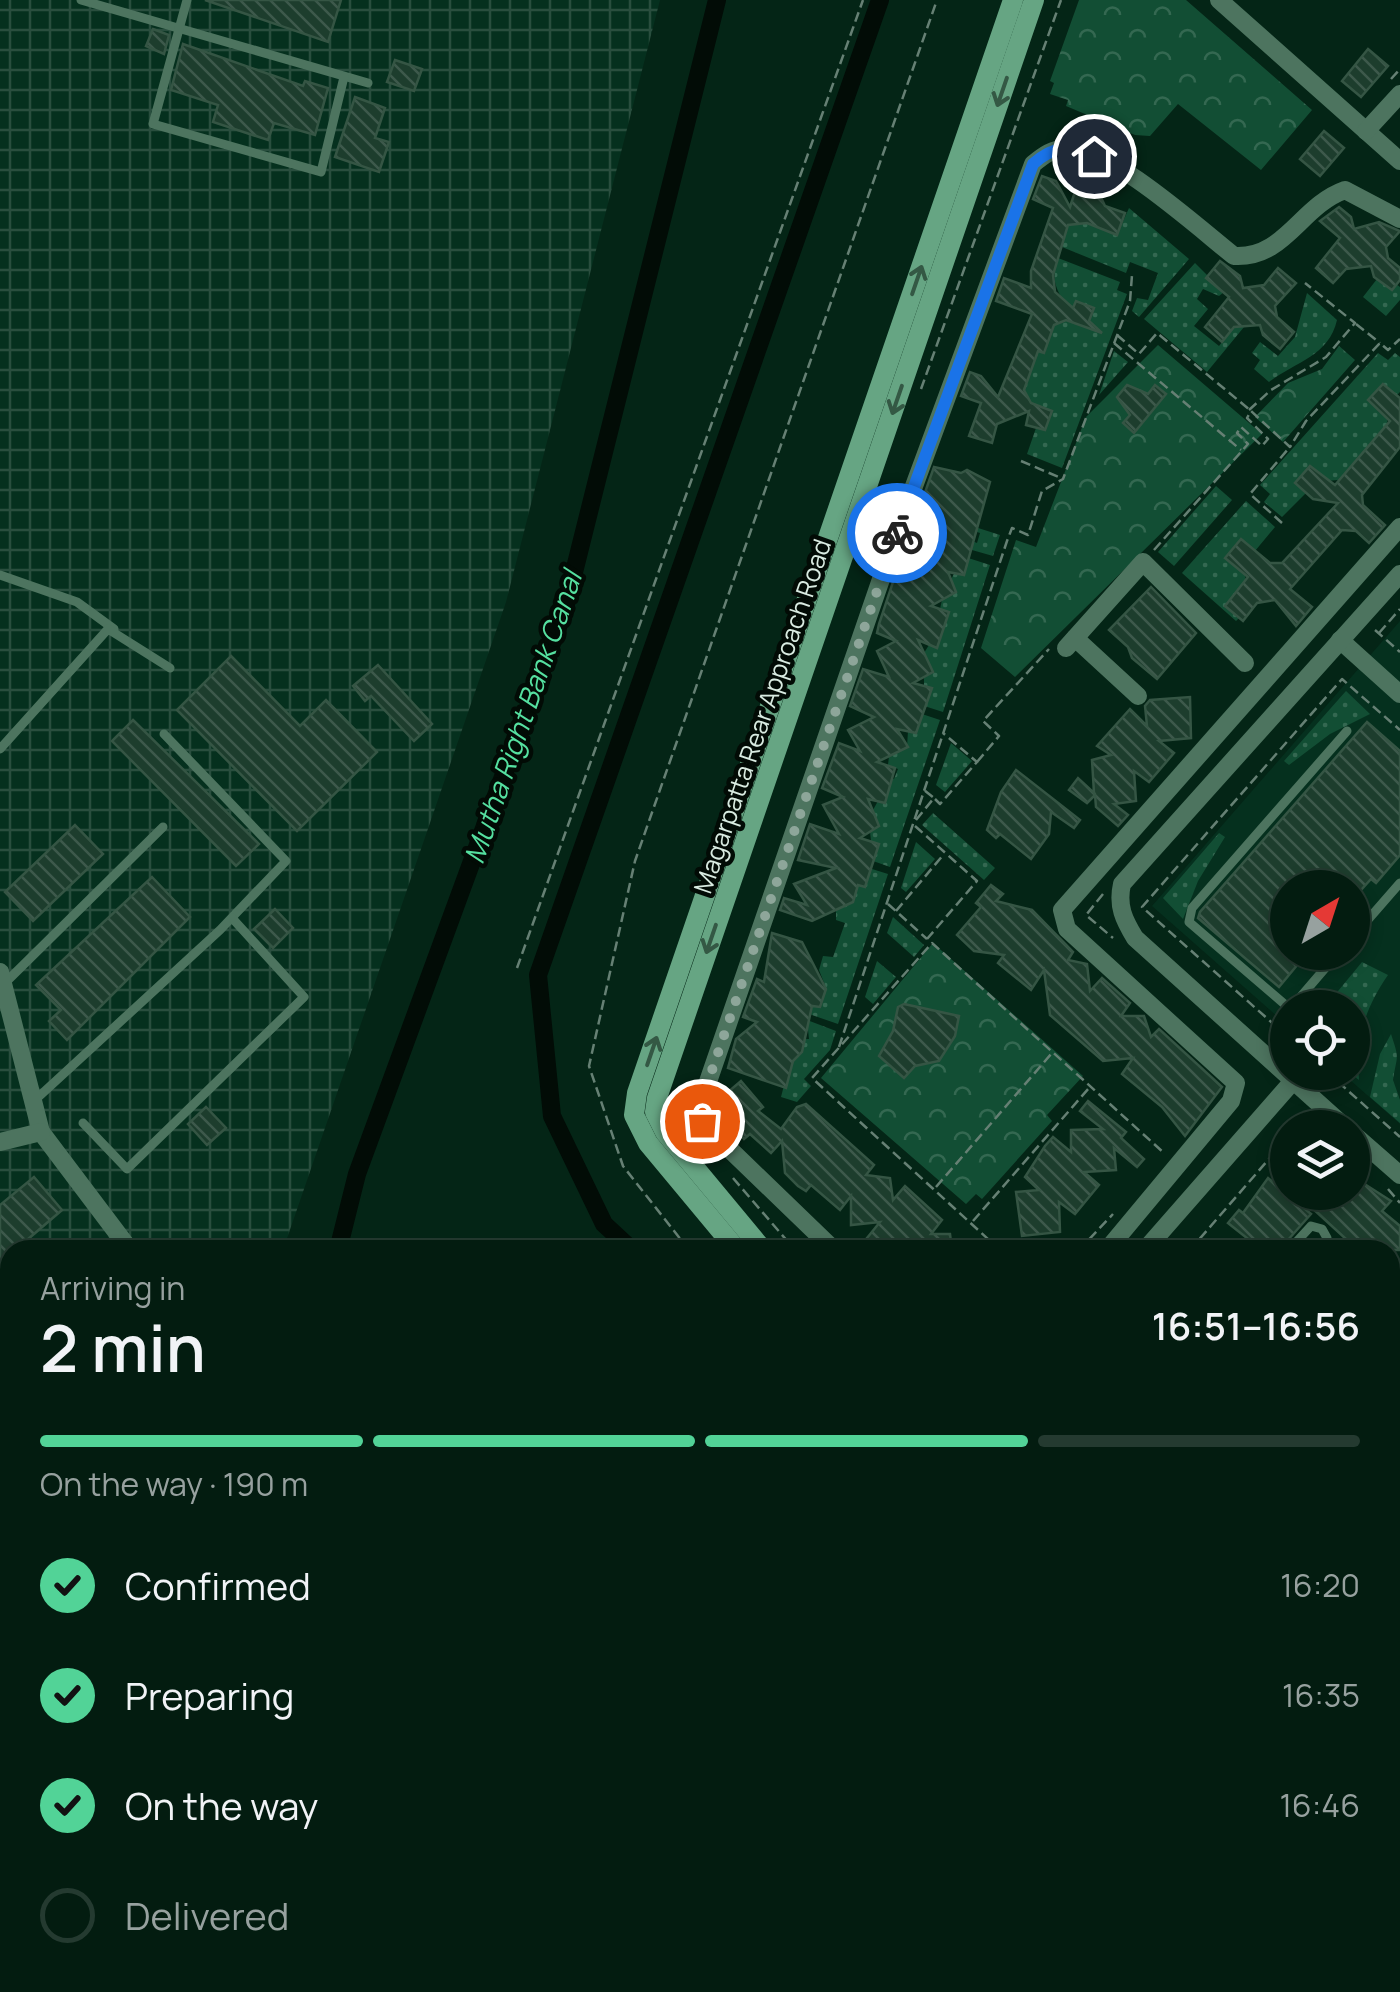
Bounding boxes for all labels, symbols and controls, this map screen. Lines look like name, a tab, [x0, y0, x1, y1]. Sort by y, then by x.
one-way arrow	[992, 76, 1010, 107]
pin	[1052, 114, 1137, 199]
icon: home	[1067, 129, 1122, 184]
one-way arrow	[909, 265, 927, 296]
one-way arrow	[886, 383, 904, 415]
courier	[847, 483, 947, 583]
icon: bike	[870, 506, 925, 561]
street label: Magarpatta Rear Approach Road	[685, 534, 839, 898]
water label: Mutha Right Bank Canal	[454, 563, 591, 868]
north arrow	[1270, 870, 1370, 970]
map controls	[1270, 870, 1370, 1210]
one-way arrow	[701, 922, 719, 954]
button: locate	[1270, 990, 1370, 1090]
one-way arrow	[644, 1036, 662, 1067]
pin	[660, 1079, 745, 1164]
icon: bag	[675, 1094, 730, 1149]
button: layers	[1270, 1110, 1370, 1210]
text: Arriving in	[40, 1266, 185, 1310]
text: 16:51–16:56	[1152, 1299, 1360, 1351]
text: 2 min	[40, 1303, 206, 1392]
text: On the way · 190 m	[40, 1462, 308, 1506]
icon: check	[40, 1558, 95, 1613]
text: Confirmed	[125, 1559, 311, 1611]
text: 16:20	[1280, 1563, 1360, 1607]
icon: check	[40, 1668, 95, 1723]
text: Preparing	[125, 1669, 294, 1721]
text: 16:35	[1282, 1673, 1360, 1717]
icon: check	[40, 1778, 95, 1833]
text: On the way	[125, 1779, 318, 1831]
text: 16:46	[1279, 1783, 1360, 1827]
text: Delivered	[125, 1889, 289, 1941]

